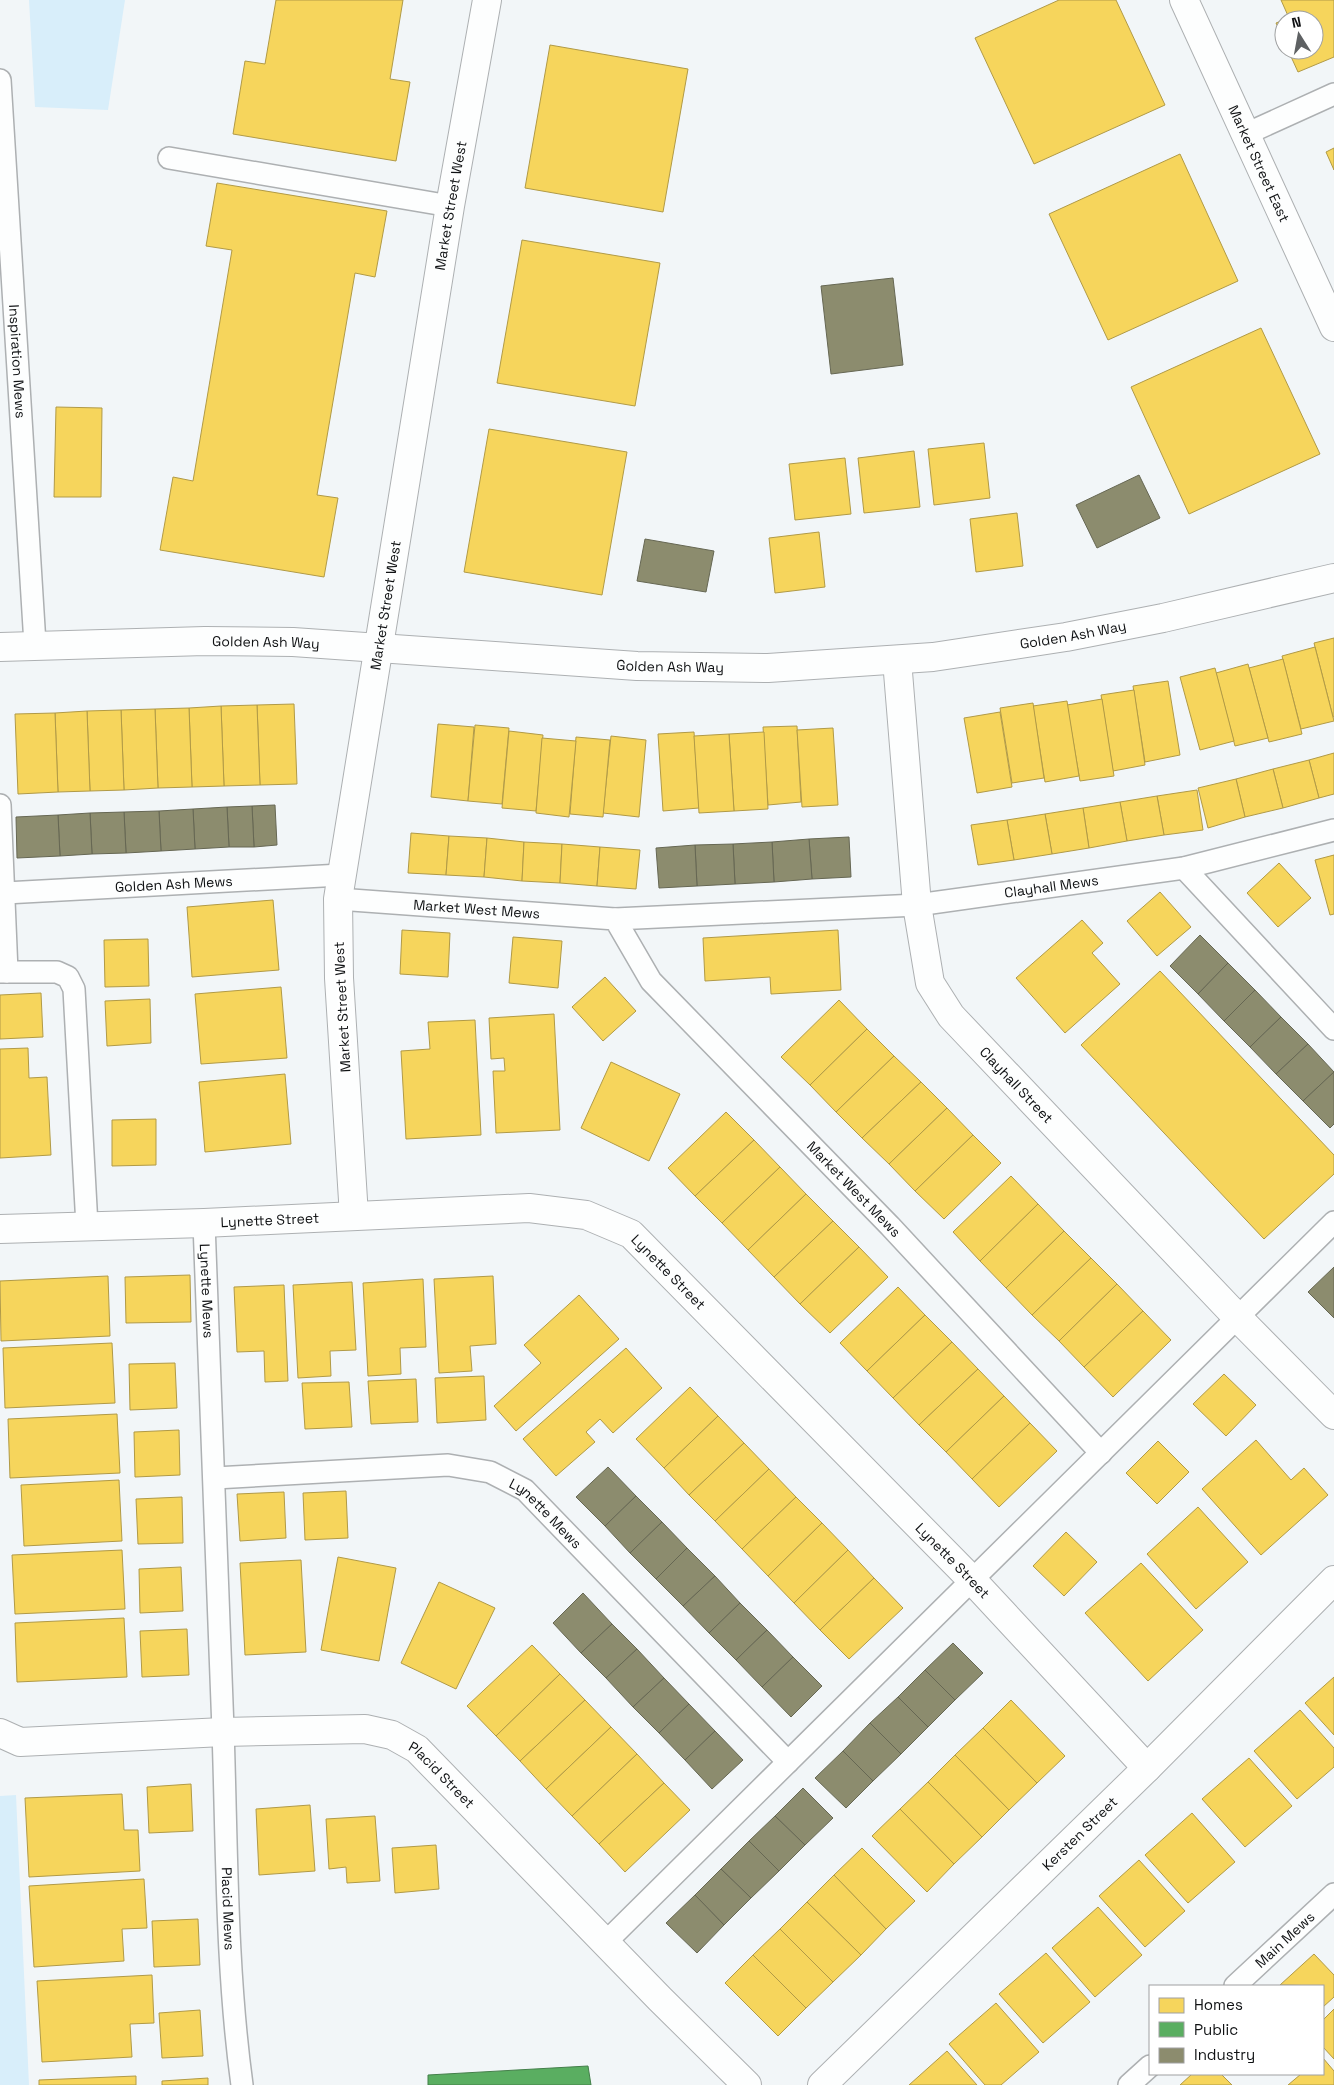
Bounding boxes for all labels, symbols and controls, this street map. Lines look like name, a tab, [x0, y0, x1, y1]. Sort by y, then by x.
north arrow	[1274, 10, 1324, 60]
text: N	[1290, 13, 1303, 32]
street label: Market Street East	[1224, 102, 1294, 225]
street label: Market Street West	[431, 139, 471, 272]
street label: Inspiration Mews	[5, 304, 30, 419]
street label: Market Street West	[366, 539, 405, 671]
street label: Golden Ash Way	[1019, 616, 1128, 653]
street label: Golden Ash Way	[212, 632, 320, 653]
street label: Golden Ash Way	[616, 656, 724, 676]
street label: Clayhall Mews	[1003, 871, 1100, 902]
street label: Golden Ash Mews	[114, 872, 233, 896]
street label: Market West Mews	[413, 895, 541, 923]
street label: Market Street West	[330, 941, 354, 1073]
street label: Clayhall Street	[976, 1043, 1057, 1127]
street label: Market West Mews	[803, 1137, 905, 1241]
street label: Lynette Street	[220, 1209, 320, 1231]
street label: Lynette Street	[627, 1230, 709, 1313]
street label: Lynette Mews	[196, 1243, 218, 1339]
street label: Lynette Mews	[506, 1474, 586, 1552]
street label: Lynette Street	[912, 1519, 994, 1602]
street label: Placid Street	[406, 1737, 479, 1812]
street label: Kersten Street	[1038, 1793, 1121, 1874]
street label: Placid Mews	[218, 1867, 239, 1950]
street label: Main Mews	[1251, 1908, 1318, 1972]
legend	[1149, 1985, 1324, 2075]
text: Homes	[1194, 1995, 1243, 2014]
text: Public	[1194, 2020, 1238, 2039]
text: Industry	[1194, 2045, 1255, 2064]

